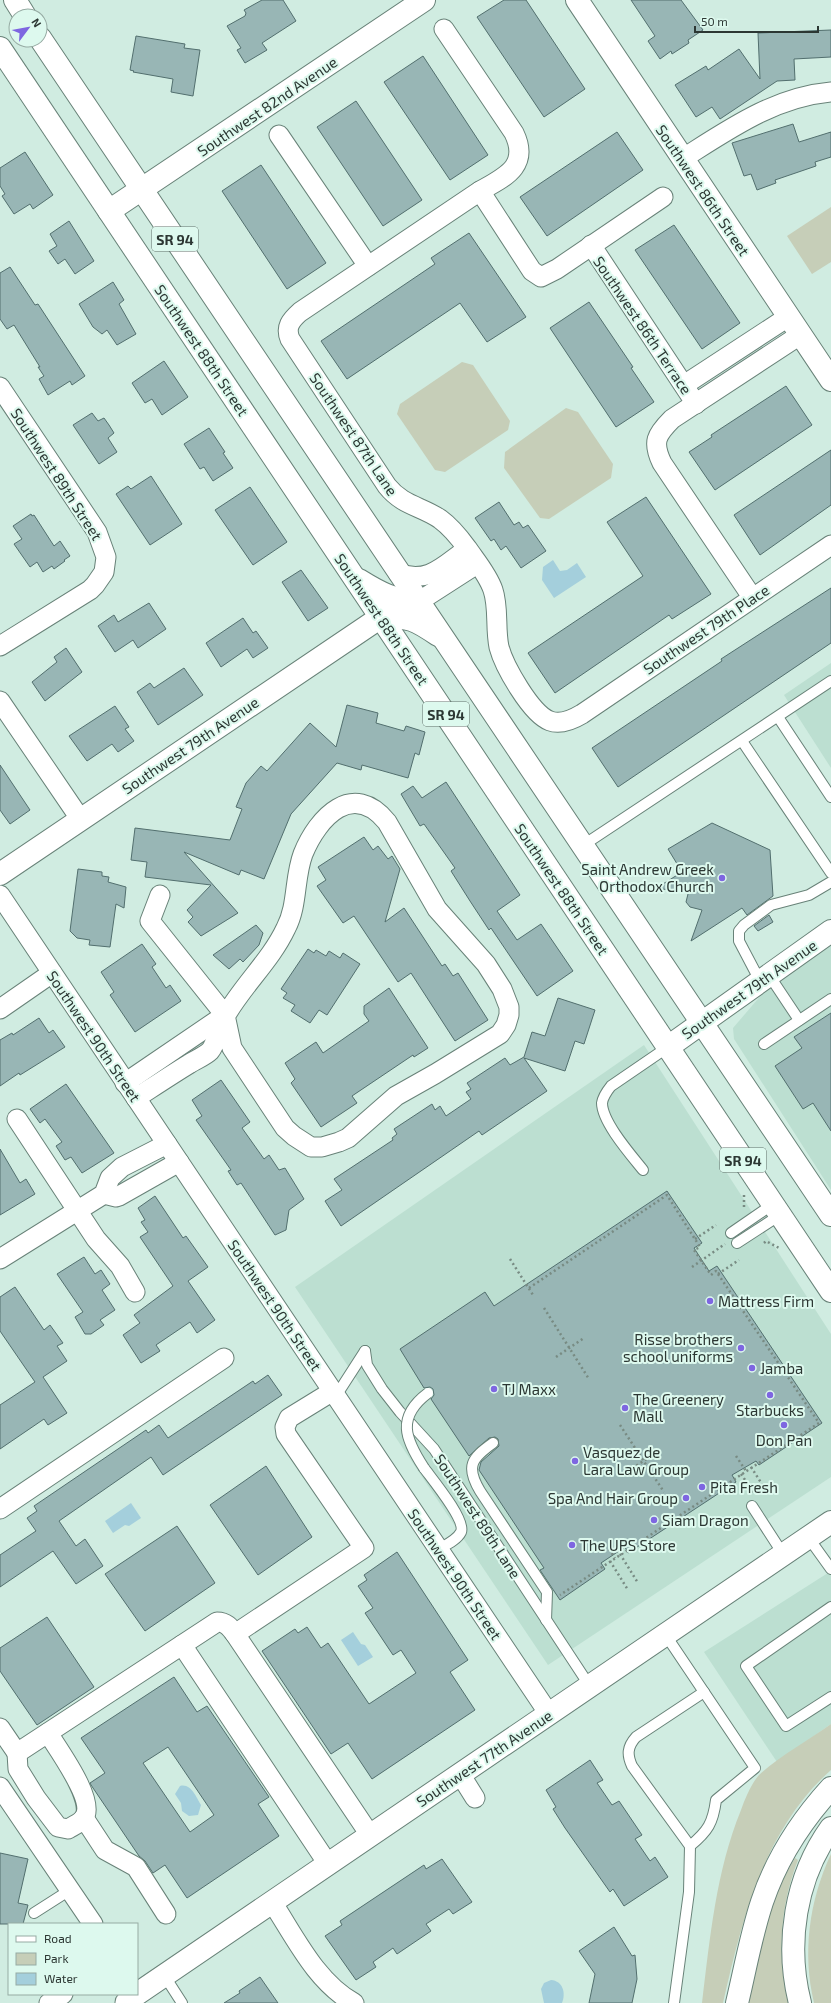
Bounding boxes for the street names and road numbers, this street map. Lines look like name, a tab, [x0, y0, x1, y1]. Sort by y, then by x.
street label: Southwest 82nd Avenue	[194, 52, 340, 160]
street label: Southwest 86th Street	[652, 121, 754, 259]
road number: SR 94	[152, 227, 198, 251]
street label: Southwest 86th Terrace	[590, 253, 696, 397]
street label: Southwest 88th Street	[151, 281, 253, 419]
street label: Southwest 87th Lane	[306, 369, 402, 499]
street label: Southwest 89th Street	[7, 404, 107, 544]
street label: Southwest 88th Street	[331, 550, 433, 688]
street label: Southwest 79th Place	[640, 580, 772, 678]
street label: Southwest 79th Avenue	[118, 693, 262, 797]
road number: SR 94	[423, 702, 469, 726]
street label: Southwest 88th Street	[511, 820, 613, 958]
street label: Southwest 79th Avenue	[678, 935, 820, 1043]
street label: Southwest 90th Street	[43, 967, 145, 1105]
road number: SR 94	[720, 1148, 766, 1172]
street label: Southwest 90th Street	[224, 1236, 326, 1374]
street label: Southwest 89th Lane	[431, 1450, 525, 1582]
street label: Southwest 90th Street	[404, 1505, 506, 1643]
street label: Southwest 77th Avenue	[413, 1706, 555, 1810]

